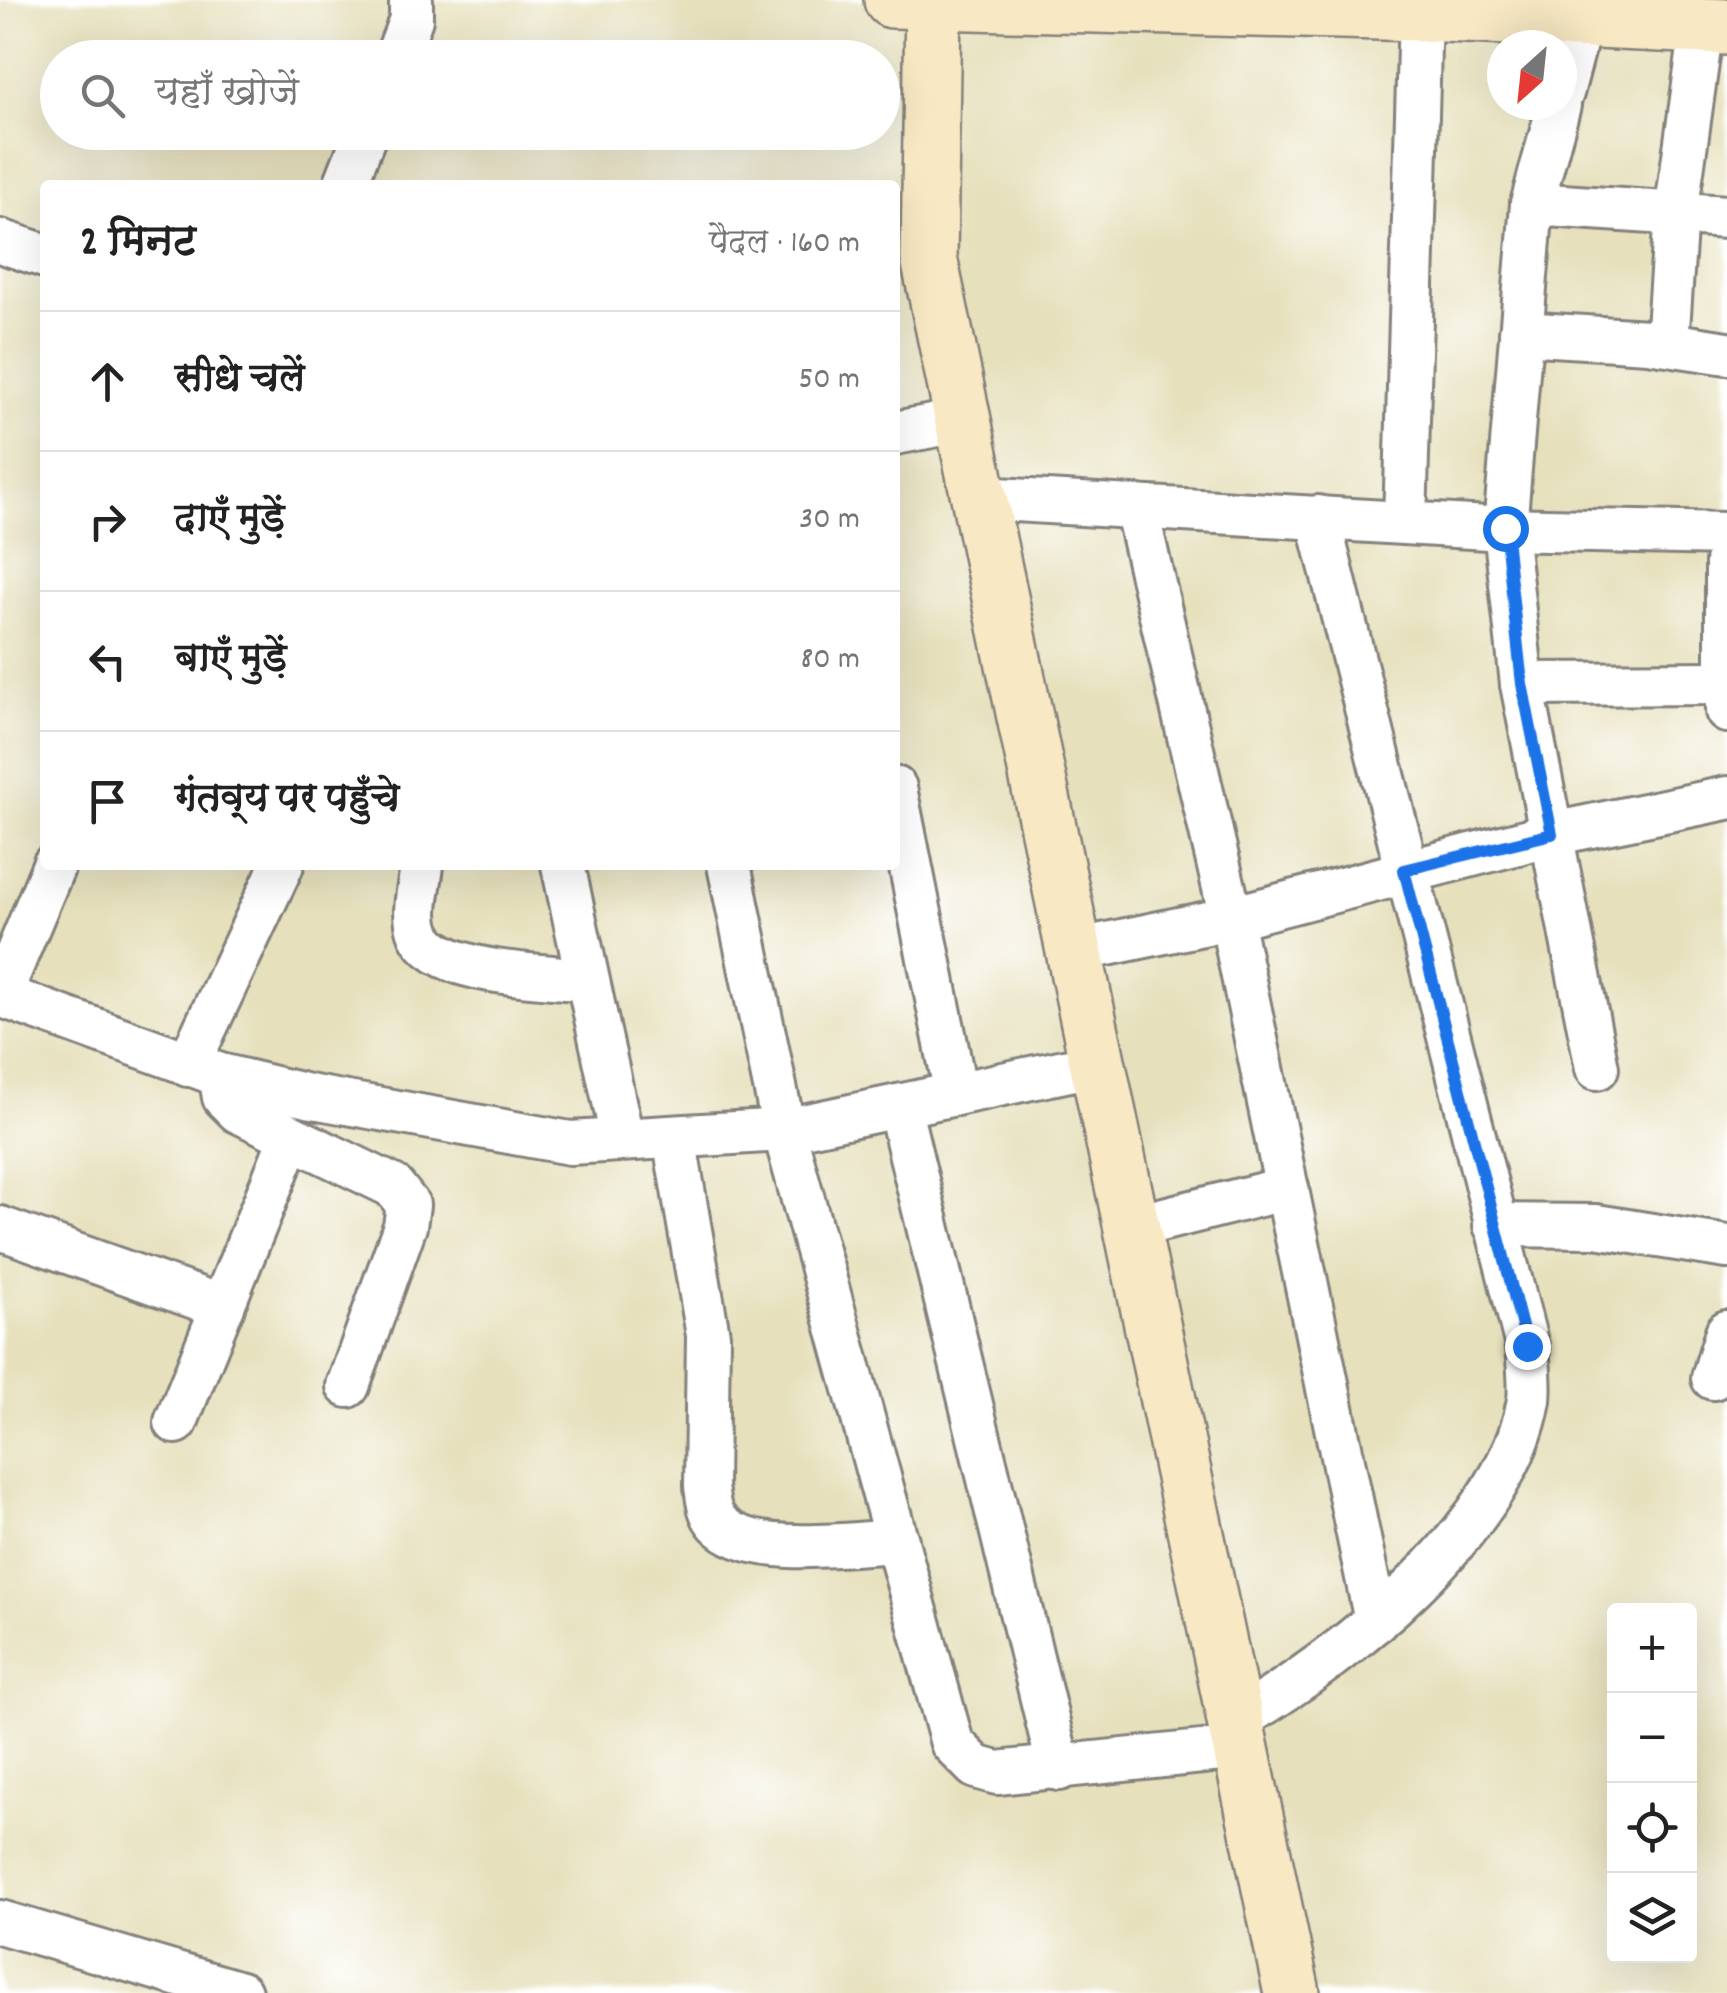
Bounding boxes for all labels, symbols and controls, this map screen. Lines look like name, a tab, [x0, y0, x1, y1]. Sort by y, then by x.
north arrow	[1487, 30, 1577, 120]
search box	[40, 40, 900, 150]
icon: search	[75, 68, 130, 123]
text: यहाँ खोजें	[155, 68, 299, 123]
text: 2 मिनट	[80, 215, 196, 275]
text: पैदल · 160 m	[709, 222, 860, 268]
icon: ahead	[80, 354, 135, 409]
text: सीधे चलें	[175, 354, 305, 409]
text: 50 m	[798, 358, 860, 404]
icon: right	[80, 494, 135, 549]
text: दाएँ मुड़ें	[175, 494, 285, 549]
text: 30 m	[799, 498, 860, 544]
route start	[1483, 506, 1529, 552]
icon: left	[80, 634, 135, 689]
text: बाएँ मुड़ें	[175, 634, 287, 689]
text: 80 m	[800, 638, 860, 684]
icon: arrive	[80, 774, 135, 829]
text: गंतव्य पर पहुँचे	[175, 774, 400, 829]
route end	[1505, 1324, 1551, 1370]
map controls	[1607, 1603, 1697, 1963]
button: +	[1607, 1603, 1697, 1693]
button: −	[1607, 1693, 1697, 1783]
button: locate	[1607, 1783, 1697, 1873]
button: layers	[1607, 1873, 1697, 1963]

